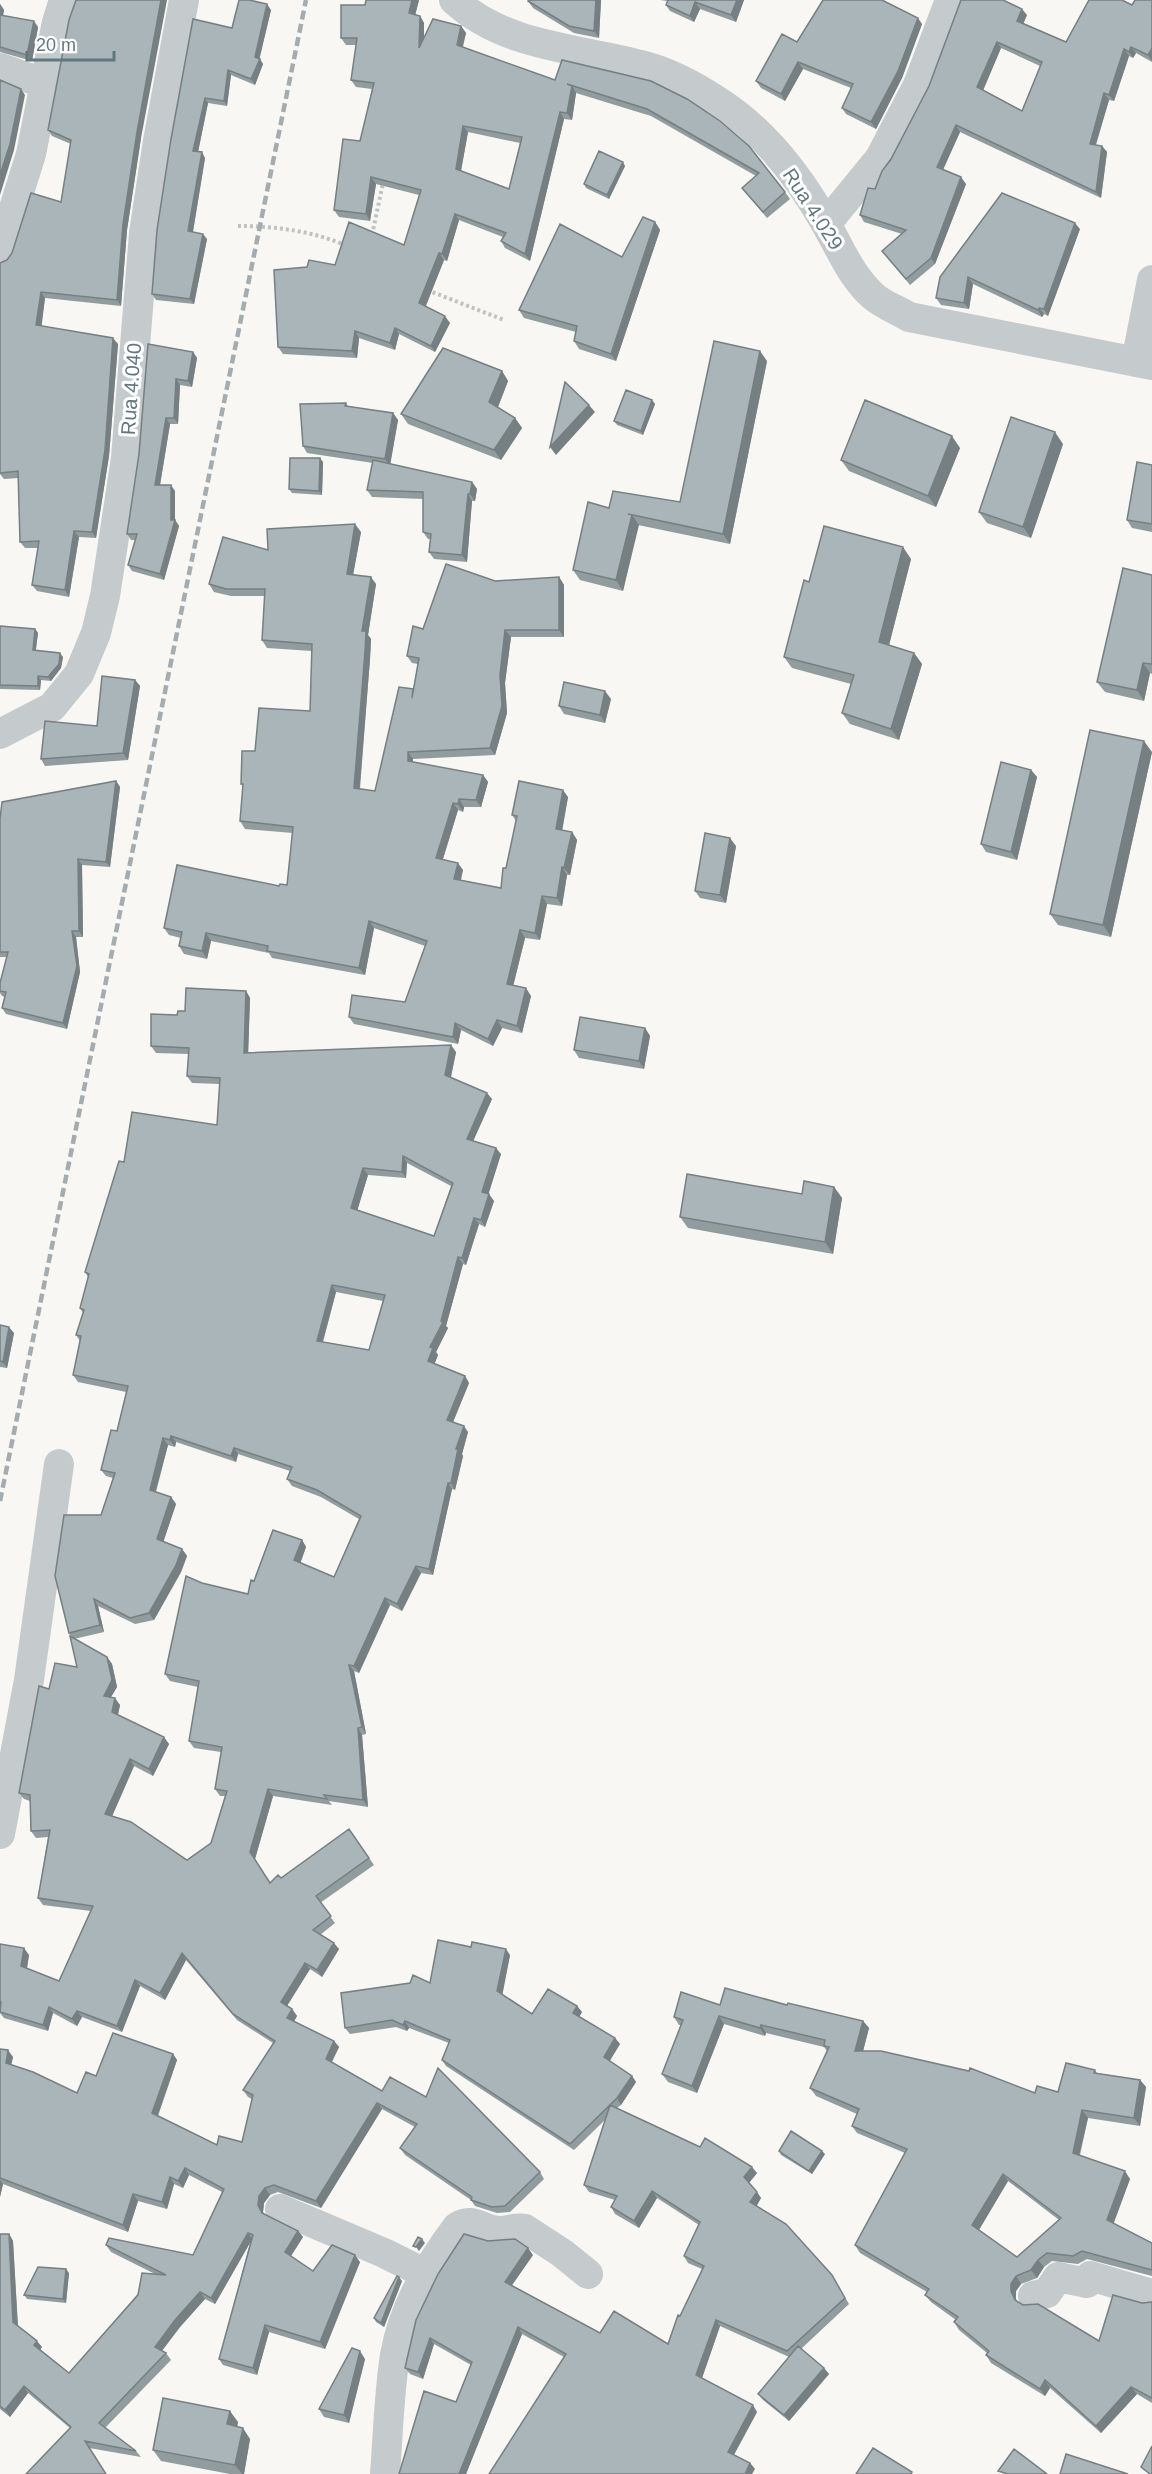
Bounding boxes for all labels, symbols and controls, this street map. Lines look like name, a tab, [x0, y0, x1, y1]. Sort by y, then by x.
scale bar	[27, 24, 114, 62]
text: 20 m	[36, 35, 76, 55]
street label: Rua 4.029	[779, 164, 847, 254]
street label: Rua 4.040	[117, 342, 145, 436]

